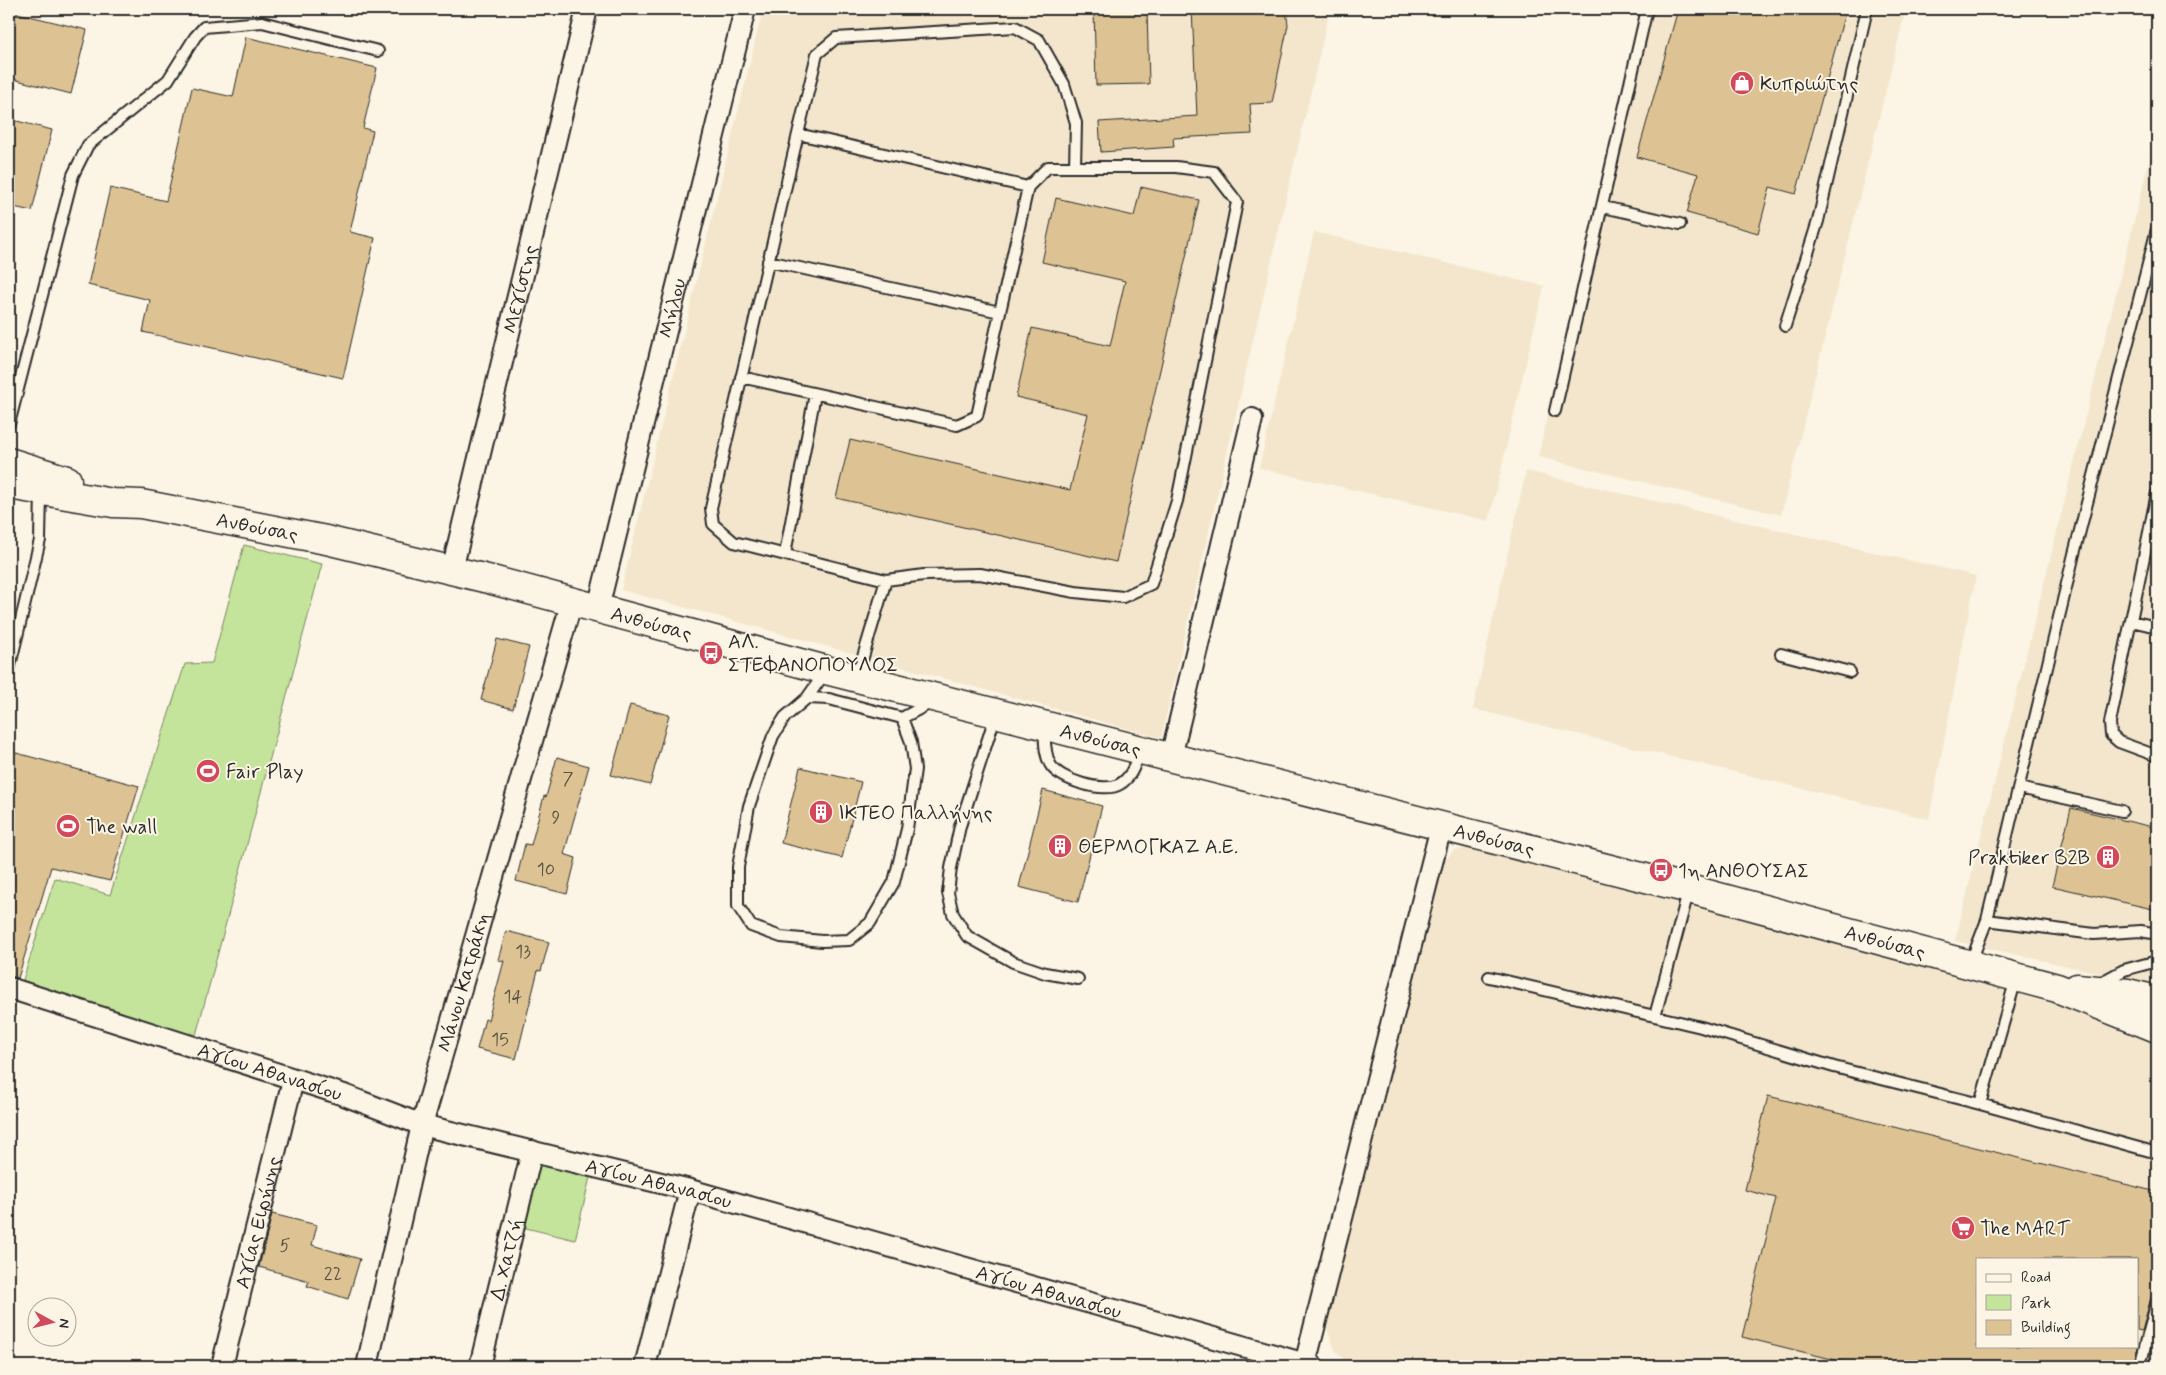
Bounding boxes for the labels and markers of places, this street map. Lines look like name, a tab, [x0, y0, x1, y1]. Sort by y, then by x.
shop icon: Κυπριώτης	[1729, 70, 1755, 96]
place label: Κυπριώτης	[1760, 71, 1858, 98]
place label: ΑΛ. ΣΤΕΦΑΝΟΠΟΥΛΟΣ	[728, 629, 898, 679]
bus stop icon: ΑΛ. ΣΤΕΦΑΝΟΠΟΥΛΟΣ	[698, 640, 724, 666]
sports icon: Fair Play	[195, 758, 221, 784]
place label: Fair Play	[226, 759, 303, 786]
building icon: ΙΚΤΕΟ Παλλήνης	[808, 799, 834, 825]
place label: ΙΚΤΕΟ Παλλήνης	[838, 800, 993, 827]
sports icon: The wall	[55, 813, 81, 839]
place label: The wall	[86, 814, 157, 841]
building icon: ΘΕΡΜΟΓΚΑΖ Α.Ε.	[1047, 833, 1073, 859]
place label: ΘΕΡΜΟΓΚΑΖ Α.Ε.	[1078, 834, 1238, 861]
building icon: Praktiker B2B	[2095, 844, 2121, 870]
place label: Praktiker B2B	[1968, 845, 2090, 872]
bus stop icon: 1η ΑΝΘΟΥΣΑΣ	[1648, 857, 1674, 883]
place label: 1η ΑΝΘΟΥΣΑΣ	[1678, 858, 1809, 885]
supermarket icon: The MART	[1950, 1215, 1976, 1241]
place label: The MART	[1980, 1216, 2071, 1243]

